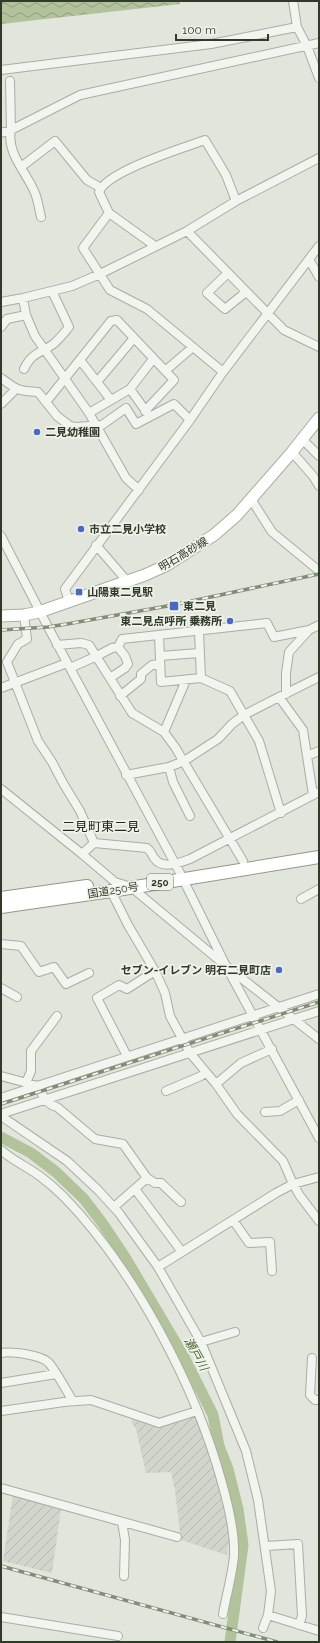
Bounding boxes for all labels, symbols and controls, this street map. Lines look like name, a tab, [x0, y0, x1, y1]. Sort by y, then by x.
scale bar	[176, 16, 268, 42]
text: 100 m	[182, 23, 216, 37]
place label: 二見幼稚園	[45, 426, 100, 439]
marker: 二見幼稚園	[32, 427, 42, 437]
place label: 市立二見小学校	[89, 523, 166, 536]
marker: 市立二見小学校	[76, 524, 86, 534]
street label: 明石高砂線	[156, 535, 210, 574]
place label: 山陽東二見駅	[87, 586, 153, 599]
marker: 山陽東二見駅	[74, 587, 84, 597]
marker: 東二見	[168, 600, 180, 612]
place label: 東二見	[183, 600, 216, 613]
place label: 東二見点呼所 乗務所	[120, 615, 222, 628]
marker: 東二見点呼所 乗務所	[225, 616, 235, 626]
district label: 二見町東二見	[62, 819, 140, 834]
road number: 250	[147, 874, 173, 890]
street label: 国道250号	[87, 880, 140, 901]
place label: セブン-イレブン 明石二見町店	[121, 964, 271, 977]
marker: セブン-イレブン 明石二見町店	[274, 965, 284, 975]
water label: 瀬戸川	[181, 1335, 212, 1375]

